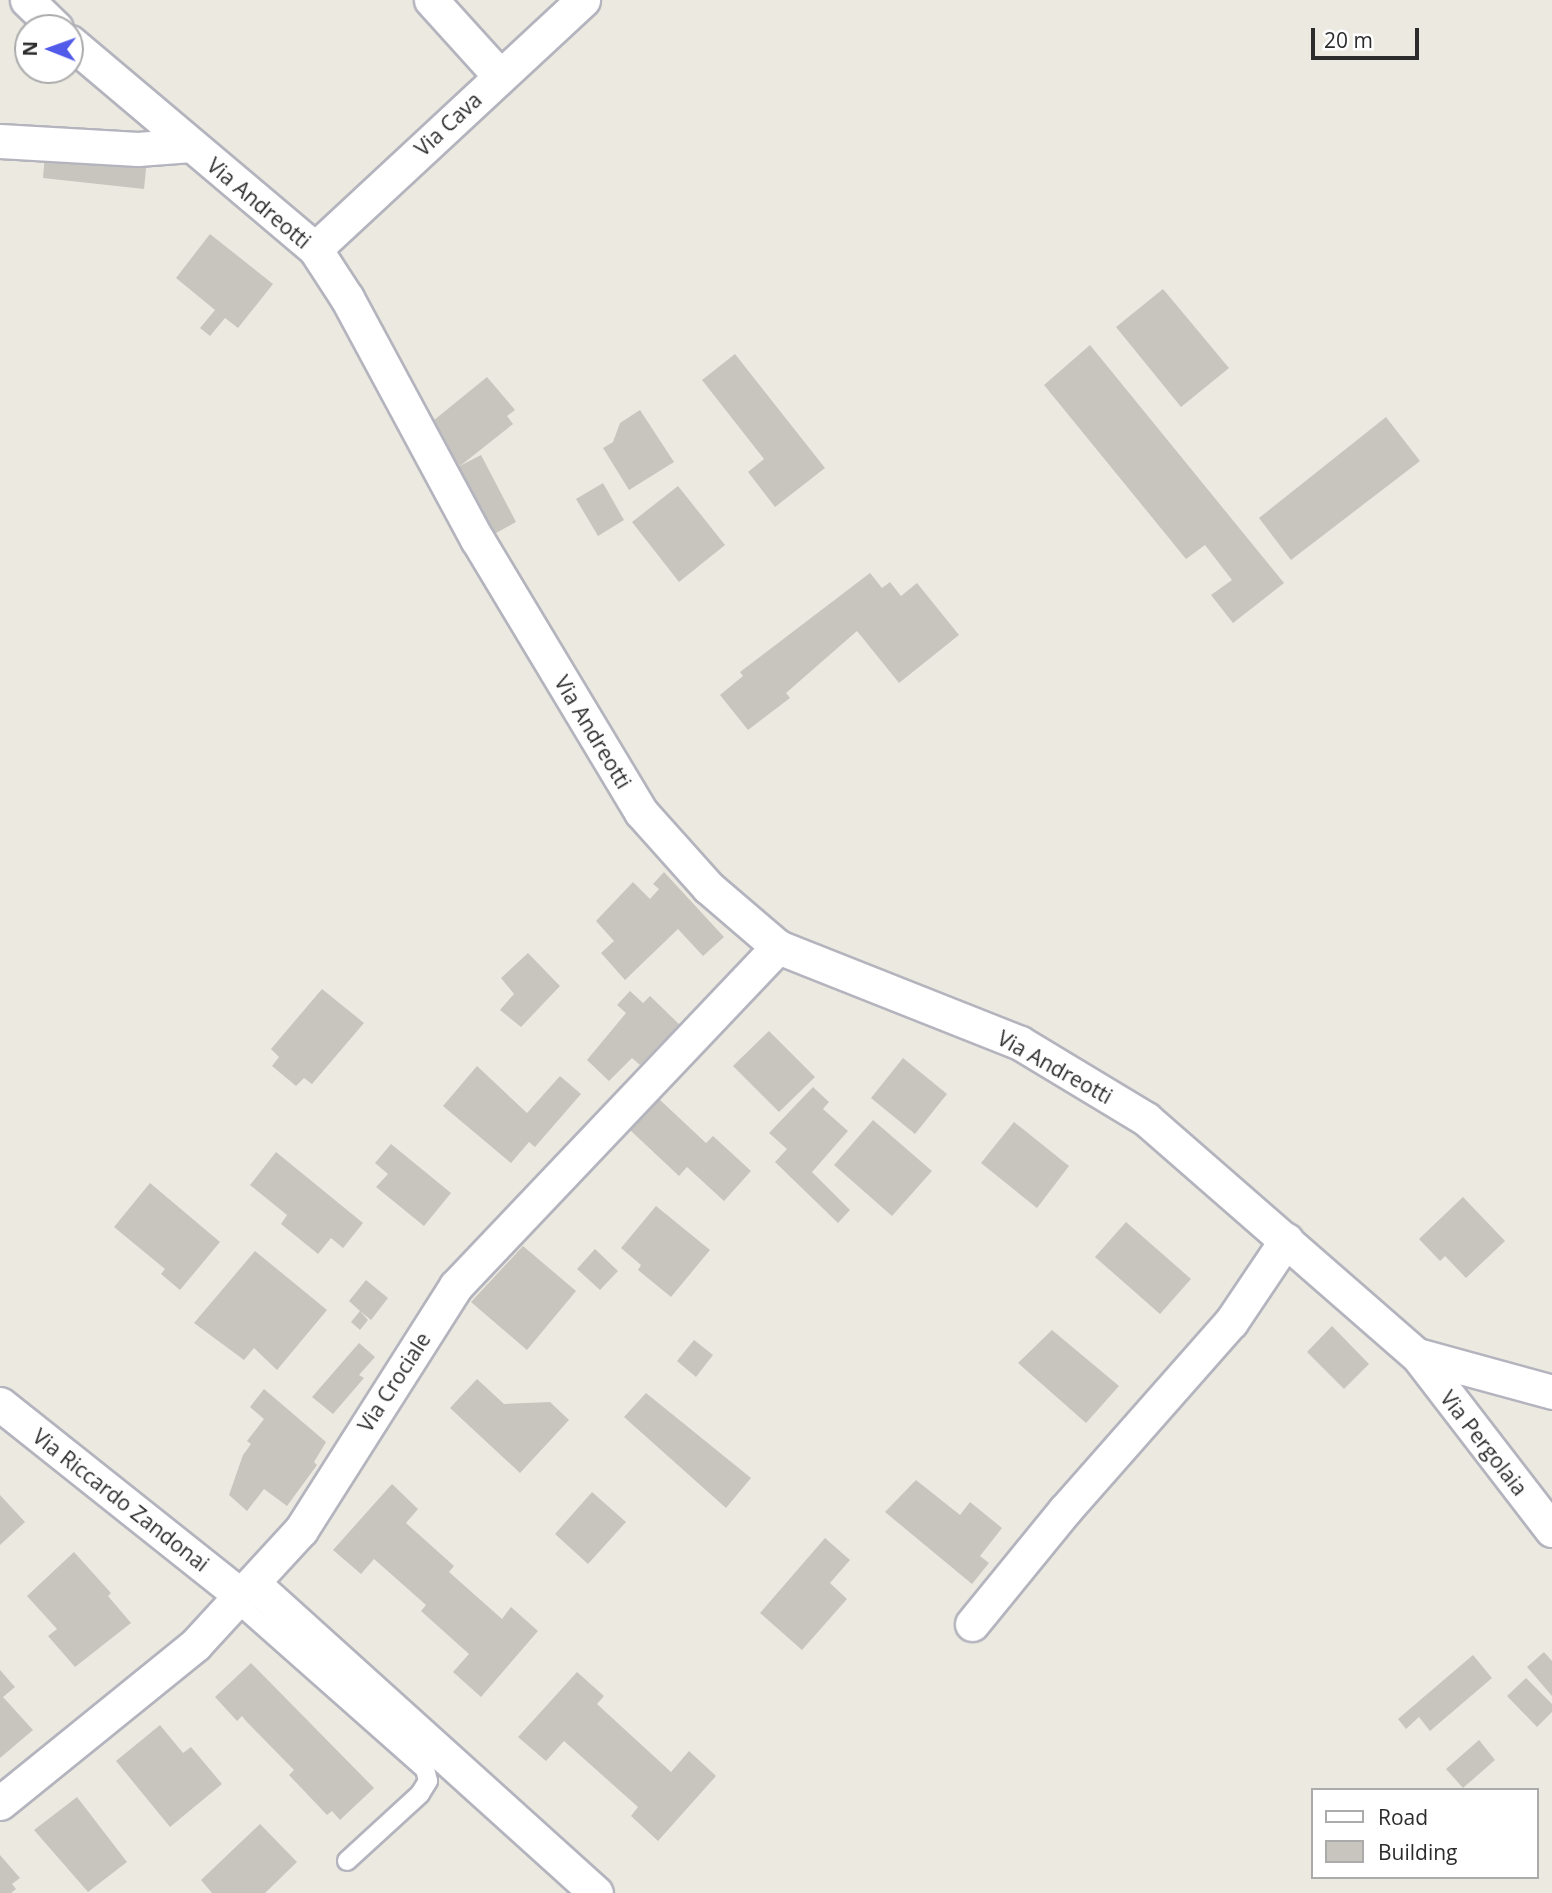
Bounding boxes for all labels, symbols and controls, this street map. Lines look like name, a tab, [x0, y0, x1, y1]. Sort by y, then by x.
north arrow	[14, 14, 84, 84]
scale bar	[1314, 14, 1422, 58]
text: 20 m	[1324, 26, 1373, 54]
text: N	[17, 41, 43, 57]
street label: Via Cava	[409, 87, 487, 161]
street label: Via Andreotti	[202, 152, 316, 254]
street label: Via Andreotti	[549, 671, 637, 793]
street label: Via Andreotti	[993, 1025, 1117, 1109]
street label: Via Crociale	[353, 1328, 435, 1436]
street label: Via Pergolaia	[1435, 1386, 1533, 1500]
street label: Via Riccardo Zandonai	[28, 1423, 214, 1577]
legend	[1310, 1788, 1538, 1879]
text: Road	[1378, 1803, 1428, 1831]
text: Building	[1378, 1838, 1457, 1866]

